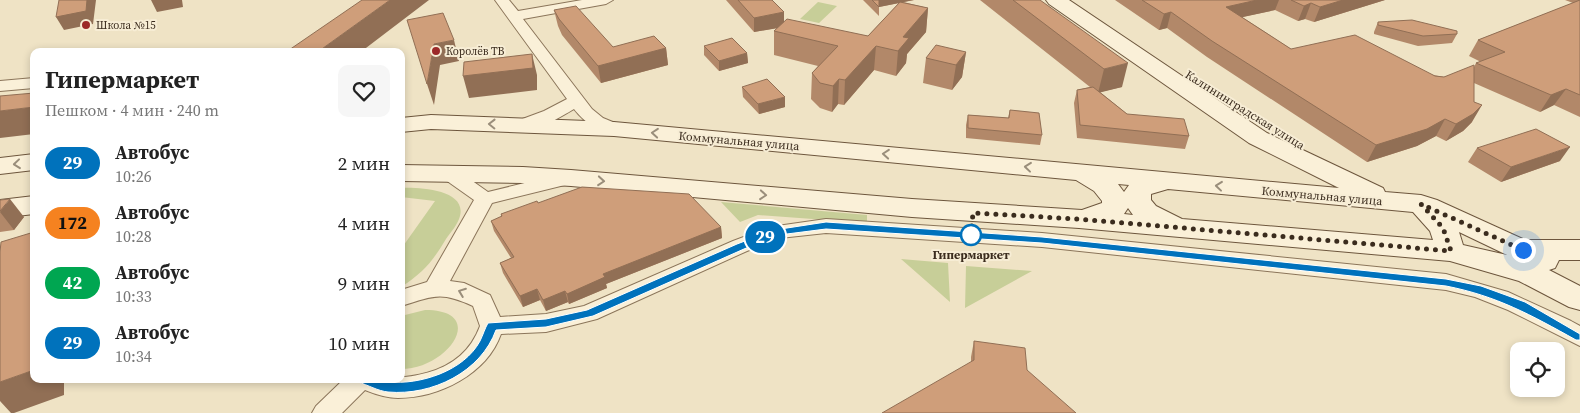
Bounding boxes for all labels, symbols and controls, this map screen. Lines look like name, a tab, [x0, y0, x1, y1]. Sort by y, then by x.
place label: Школа №15	[96, 18, 156, 33]
marker: Школа №15	[80, 19, 92, 31]
place label: Королёв ТВ	[446, 44, 505, 59]
marker: Королёв ТВ	[430, 45, 442, 57]
text: Гипермаркет	[45, 63, 199, 96]
button: heart	[338, 65, 390, 117]
street label: Калининградская улица	[1182, 67, 1309, 154]
text: Пешком · 4 мин · 240 m	[45, 99, 219, 121]
one-way arrow	[488, 119, 496, 129]
one-way arrow	[650, 128, 658, 139]
street label: Коммунальная улица	[678, 128, 801, 154]
text: Автобус	[115, 139, 190, 165]
one-way arrow	[882, 149, 890, 160]
text: 29	[63, 150, 82, 175]
text: 2 мин	[338, 150, 390, 176]
one-way arrow	[13, 158, 21, 169]
one-way arrow	[1024, 162, 1032, 173]
text: 10:26	[115, 165, 152, 187]
one-way arrow	[597, 175, 605, 186]
one-way arrow	[1214, 181, 1222, 192]
street label: Коммунальная улица	[1261, 183, 1384, 209]
one-way arrow	[759, 189, 767, 200]
text: Автобус	[115, 199, 190, 225]
text: 172	[58, 210, 87, 235]
text: 4 мин	[338, 210, 390, 236]
line badge: 29	[742, 221, 788, 253]
text: 29	[755, 224, 775, 249]
marker: Гипермаркет	[960, 224, 982, 246]
text: 10:28	[115, 225, 152, 247]
your location	[1511, 238, 1536, 263]
place label: Гипермаркет	[932, 247, 1010, 263]
text: Автобус	[115, 259, 190, 285]
text: 42	[63, 270, 82, 295]
text: 9 мин	[338, 270, 390, 296]
text: 10:33	[115, 285, 152, 307]
one-way arrow	[458, 288, 467, 298]
text: Автобус	[115, 319, 190, 345]
text: 29	[63, 330, 82, 355]
text: 10 мин	[328, 330, 390, 356]
map controls	[1510, 342, 1565, 397]
button: locate	[1510, 342, 1565, 397]
text: 10:34	[115, 345, 152, 367]

